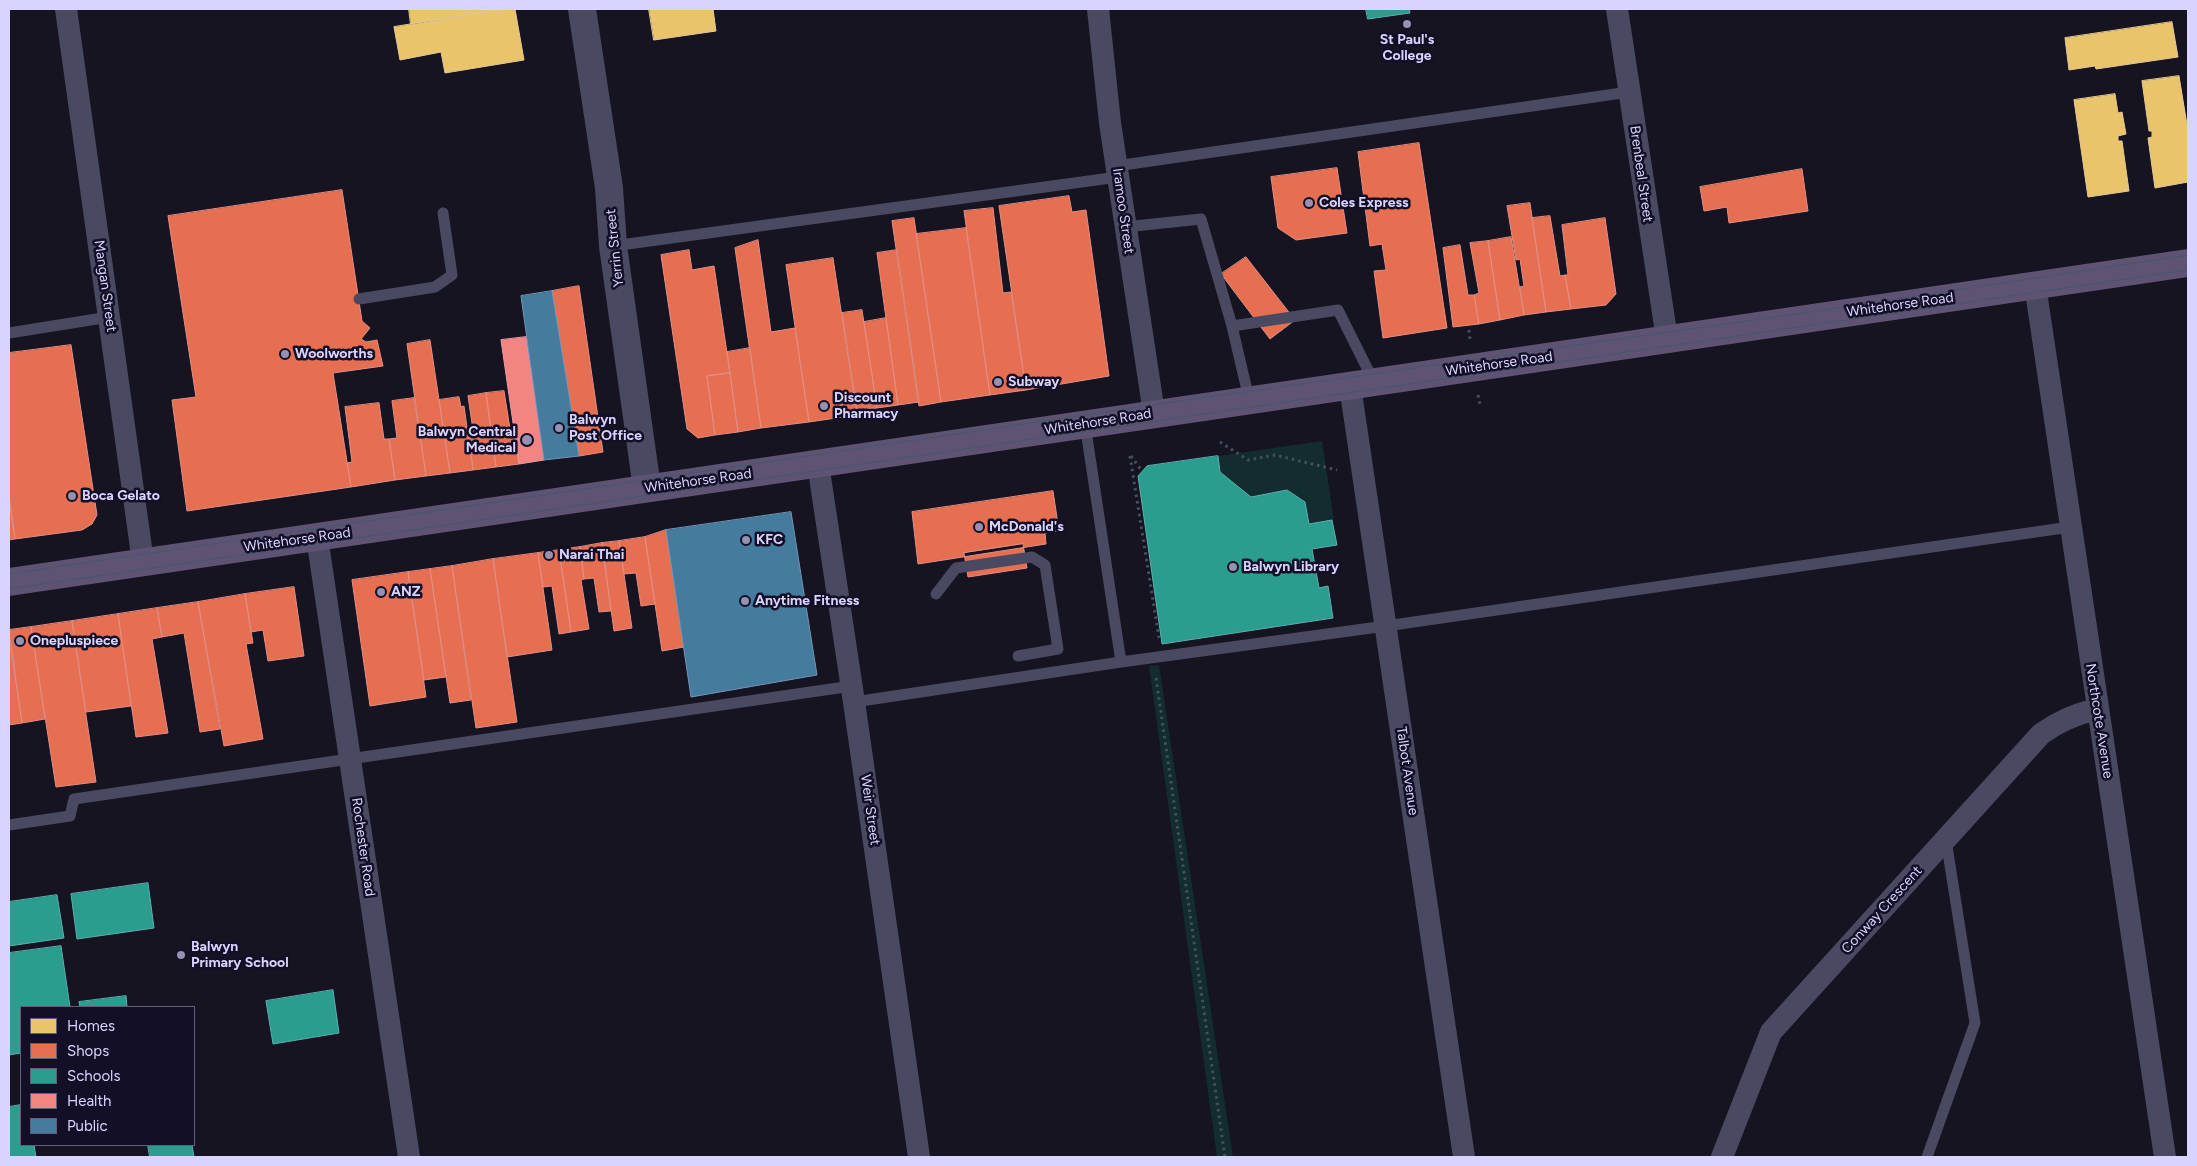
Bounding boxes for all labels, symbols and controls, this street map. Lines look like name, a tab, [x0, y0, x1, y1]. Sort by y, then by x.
marker: St Paul's College	[1401, 18, 1413, 30]
place label: St Paul's College	[1380, 32, 1434, 64]
street label: Brenbeal Street	[1626, 125, 1656, 223]
street label: Iramoo Street	[1109, 167, 1137, 255]
place label: Coles Express	[1319, 195, 1409, 211]
marker: Coles Express	[1303, 197, 1315, 209]
street label: Yerrin Street	[603, 208, 627, 288]
street label: Mangan Street	[90, 239, 120, 333]
street label: Whitehorse Road	[1845, 289, 1955, 321]
place label: Woolworths	[295, 346, 373, 362]
marker: Woolworths	[279, 348, 291, 360]
street label: Whitehorse Road	[1444, 348, 1554, 380]
place label: Subway	[1008, 374, 1059, 390]
marker: Subway	[992, 376, 1004, 388]
place label: Discount Pharmacy	[834, 390, 898, 422]
marker: Discount Pharmacy	[818, 400, 830, 412]
street label: Whitehorse Road	[1043, 405, 1153, 439]
place label: Balwyn Post Office	[569, 412, 642, 444]
marker: Balwyn Post Office	[553, 422, 565, 434]
place label: Balwyn Central Medical	[418, 424, 516, 457]
marker: Balwyn Central Medical	[520, 433, 534, 447]
street label: Whitehorse Road	[643, 465, 753, 497]
place label: Boca Gelato	[82, 488, 160, 504]
marker: Boca Gelato	[66, 490, 78, 502]
place label: McDonald's	[989, 519, 1064, 535]
marker: McDonald's	[973, 521, 985, 533]
street label: Whitehorse Road	[242, 524, 352, 556]
place label: KFC	[756, 532, 783, 548]
marker: KFC	[740, 534, 752, 546]
place label: Narai Thai	[559, 547, 624, 563]
marker: Narai Thai	[543, 549, 555, 561]
place label: Balwyn Library	[1243, 559, 1339, 575]
marker: Balwyn Library	[1227, 561, 1239, 573]
place label: ANZ	[391, 584, 421, 600]
marker: ANZ	[375, 586, 387, 598]
place label: Anytime Fitness	[755, 593, 859, 609]
marker: Anytime Fitness	[739, 595, 751, 607]
place label: Onepluspiece	[30, 633, 118, 649]
marker: Onepluspiece	[14, 635, 26, 647]
street label: Northcote Avenue	[2082, 662, 2116, 780]
street label: Talbot Avenue	[1392, 726, 1422, 816]
street label: Weir Street	[857, 774, 883, 846]
street label: Rochester Road	[348, 796, 378, 898]
street label: Conway Crescent	[1838, 863, 1926, 957]
place label: Balwyn Primary School	[191, 939, 289, 972]
marker: Balwyn Primary School	[175, 949, 187, 961]
legend	[20, 1006, 195, 1146]
text: Homes	[67, 1017, 115, 1035]
text: Shops	[67, 1042, 109, 1060]
text: Schools	[67, 1067, 120, 1085]
text: Health	[67, 1092, 111, 1110]
text: Public	[67, 1117, 108, 1135]

